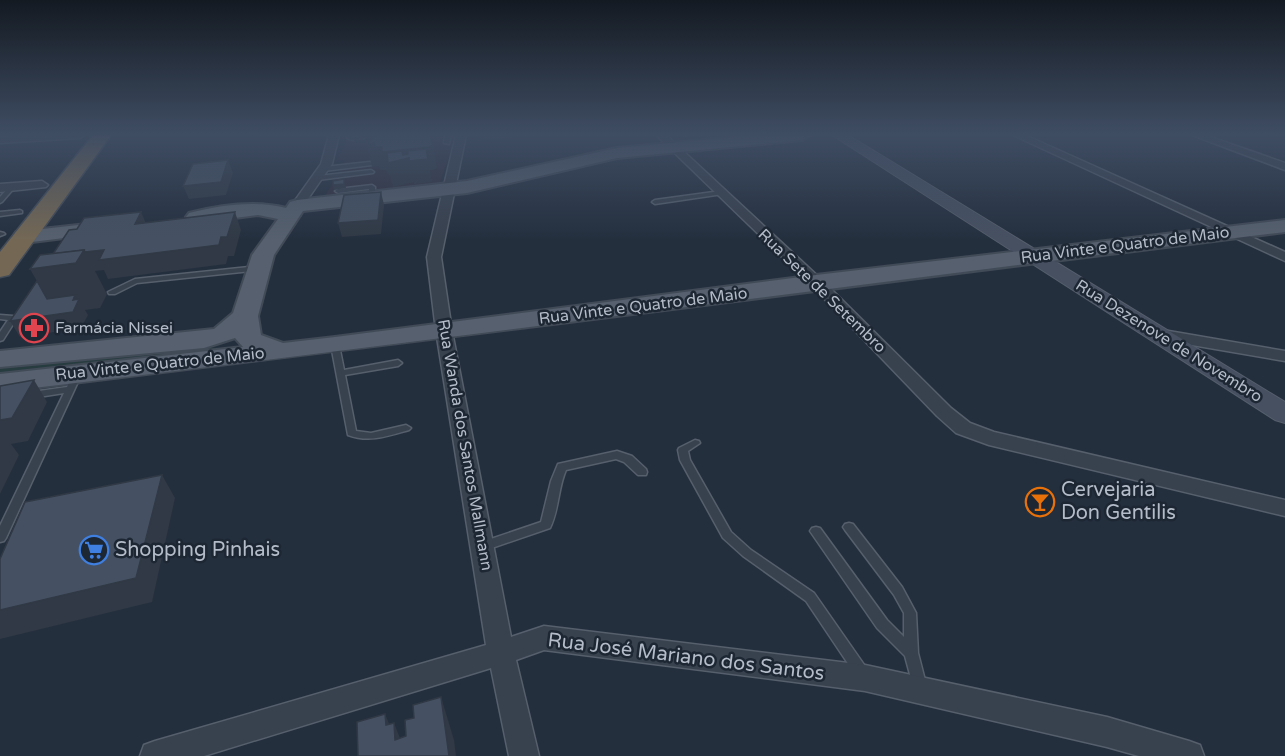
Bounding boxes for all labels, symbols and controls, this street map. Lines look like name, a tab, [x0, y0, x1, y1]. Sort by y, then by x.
street label: Rua Vinte e Quatro de Maio	[1020, 222, 1230, 268]
street label: Rua Sete de Setembro	[754, 225, 890, 357]
street label: Rua Dezenove de Novembro	[1072, 275, 1266, 407]
street label: Rua Vinte e Quatro de Maio	[538, 283, 748, 329]
pharmacy icon: Farmácia Nissei	[18, 312, 50, 344]
place label: Farmácia Nissei	[55, 318, 173, 338]
street label: Rua Wanda dos Santos Mallmann	[433, 318, 497, 572]
street label: Rua Vinte e Quatro de Maio	[55, 343, 265, 385]
place label: Cervejaria Don Gentilis	[1061, 478, 1176, 525]
bar icon: Cervejaria Don Gentilis	[1024, 486, 1056, 518]
supermarket icon: Shopping Pinhais	[78, 534, 110, 566]
place label: Shopping Pinhais	[115, 538, 280, 562]
street label: Rua José Mariano dos Santos	[546, 628, 826, 686]

